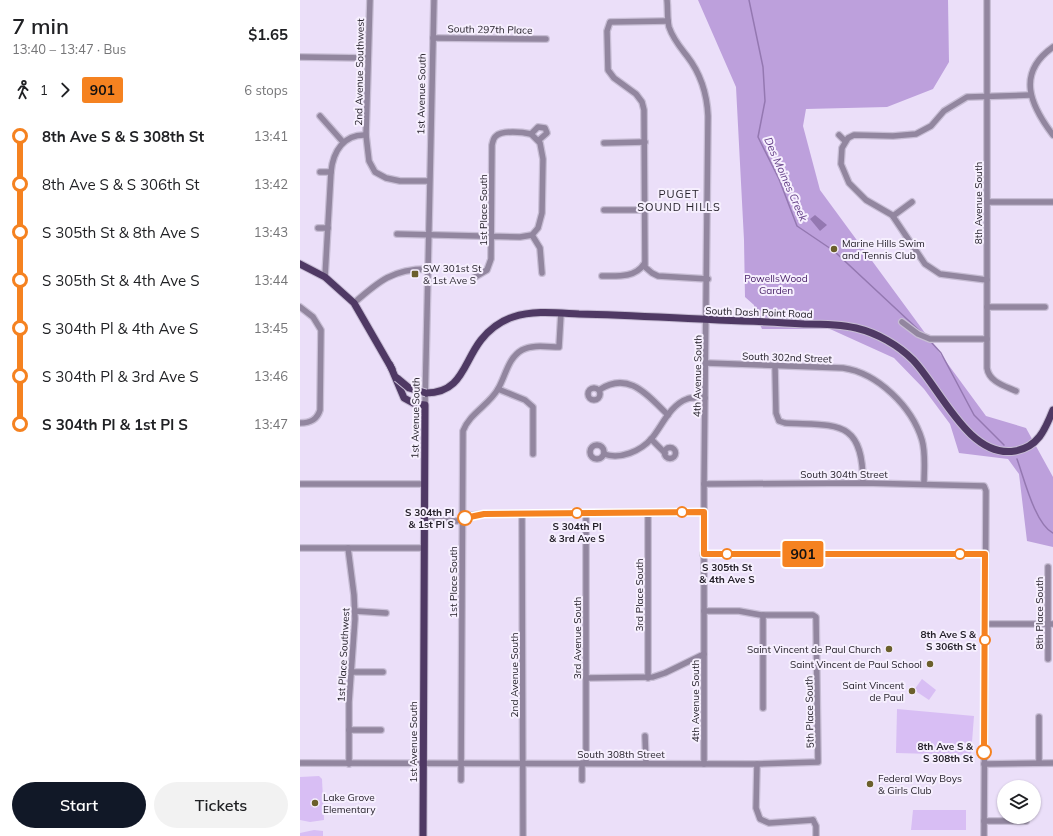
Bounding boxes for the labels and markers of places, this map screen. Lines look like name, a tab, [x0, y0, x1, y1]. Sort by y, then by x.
place label: Marine Hills Swim and Tennis Club	[842, 237, 925, 262]
marker: Marine Hills Swim and Tennis Club	[829, 244, 839, 254]
place label: SW 301st St & 1st Ave S	[423, 262, 482, 287]
marker: SW 301st St & 1st Ave S	[410, 269, 420, 279]
place label: S 304th Pl & 1st Pl S	[405, 506, 455, 531]
unlabelled marker	[676, 506, 688, 518]
marker: S 304th Pl & 3rd Ave S	[571, 507, 583, 519]
marker: S 304th Pl & 1st Pl S	[457, 510, 473, 526]
place label: S 304th Pl & 3rd Ave S	[549, 520, 605, 545]
marker: S 305th St & 4th Ave S	[721, 548, 733, 560]
unlabelled marker	[954, 548, 966, 560]
place label: S 305th St & 4th Ave S	[699, 561, 755, 586]
place label: 8th Ave S & S 306th St	[921, 628, 977, 653]
marker: 8th Ave S & S 306th St	[979, 634, 991, 646]
place label: Saint Vincent de Paul Church	[747, 643, 881, 656]
marker: Saint Vincent de Paul Church	[884, 644, 894, 654]
place label: Saint Vincent de Paul School	[790, 658, 922, 671]
marker: Saint Vincent de Paul School	[925, 659, 935, 669]
place label: Saint Vincent de Paul	[843, 679, 904, 704]
marker: Saint Vincent de Paul	[907, 686, 917, 696]
place label: 8th Ave S & S 308th St	[918, 740, 974, 765]
marker: 8th Ave S & S 308th St	[976, 744, 992, 760]
place label: Federal Way Boys & Girls Club	[878, 772, 962, 797]
marker: Federal Way Boys & Girls Club	[865, 779, 875, 789]
place label: Lake Grove Elementary	[323, 791, 376, 816]
marker: Lake Grove Elementary	[310, 798, 320, 808]

